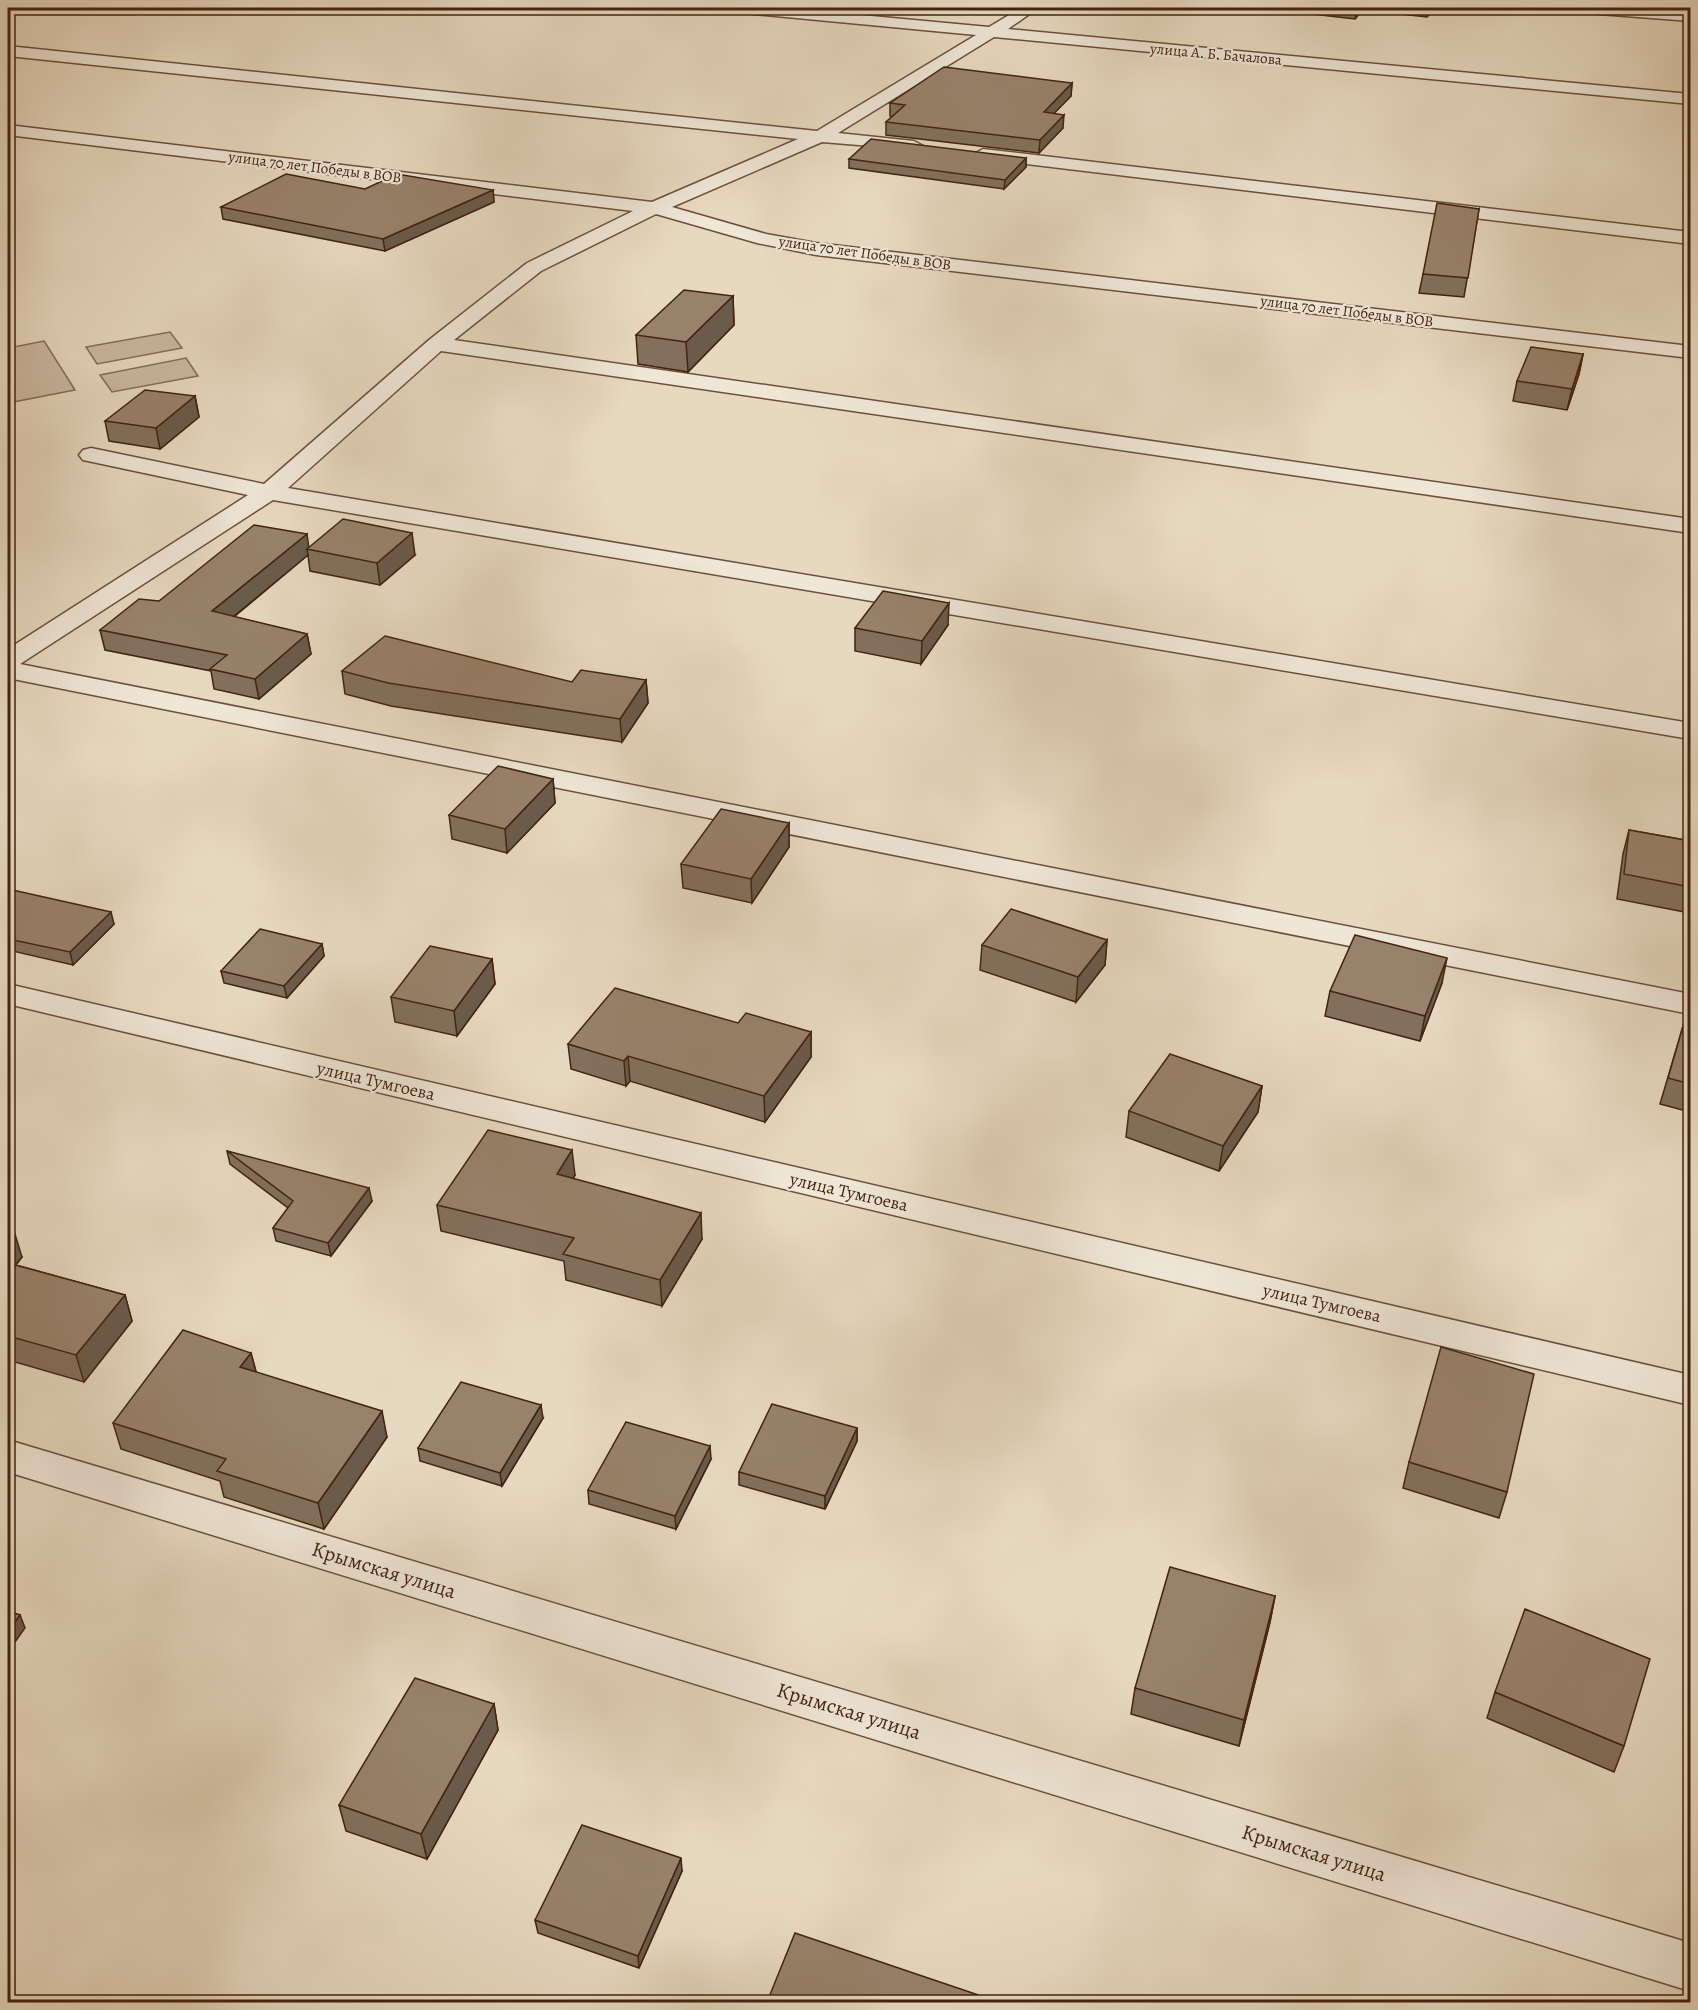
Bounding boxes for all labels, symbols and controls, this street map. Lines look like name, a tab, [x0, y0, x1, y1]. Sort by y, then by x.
street label: улица А. Б. Бачалова	[1148, 38, 1283, 70]
street label: улица 70 лет Победы в ВОВ	[227, 146, 403, 188]
street label: улица 70 лет Победы в ВОВ	[777, 231, 953, 275]
street label: улица 70 лет Победы в ВОВ	[1259, 290, 1435, 332]
street label: улица Тумгоева	[314, 1056, 438, 1106]
street label: улица Тумгоева	[787, 1167, 911, 1217]
street label: улица Тумгоева	[1260, 1278, 1384, 1328]
street label: Крымская улица	[309, 1535, 460, 1605]
street label: Крымская улица	[774, 1676, 925, 1746]
street label: Крымская улица	[1239, 1818, 1390, 1888]

